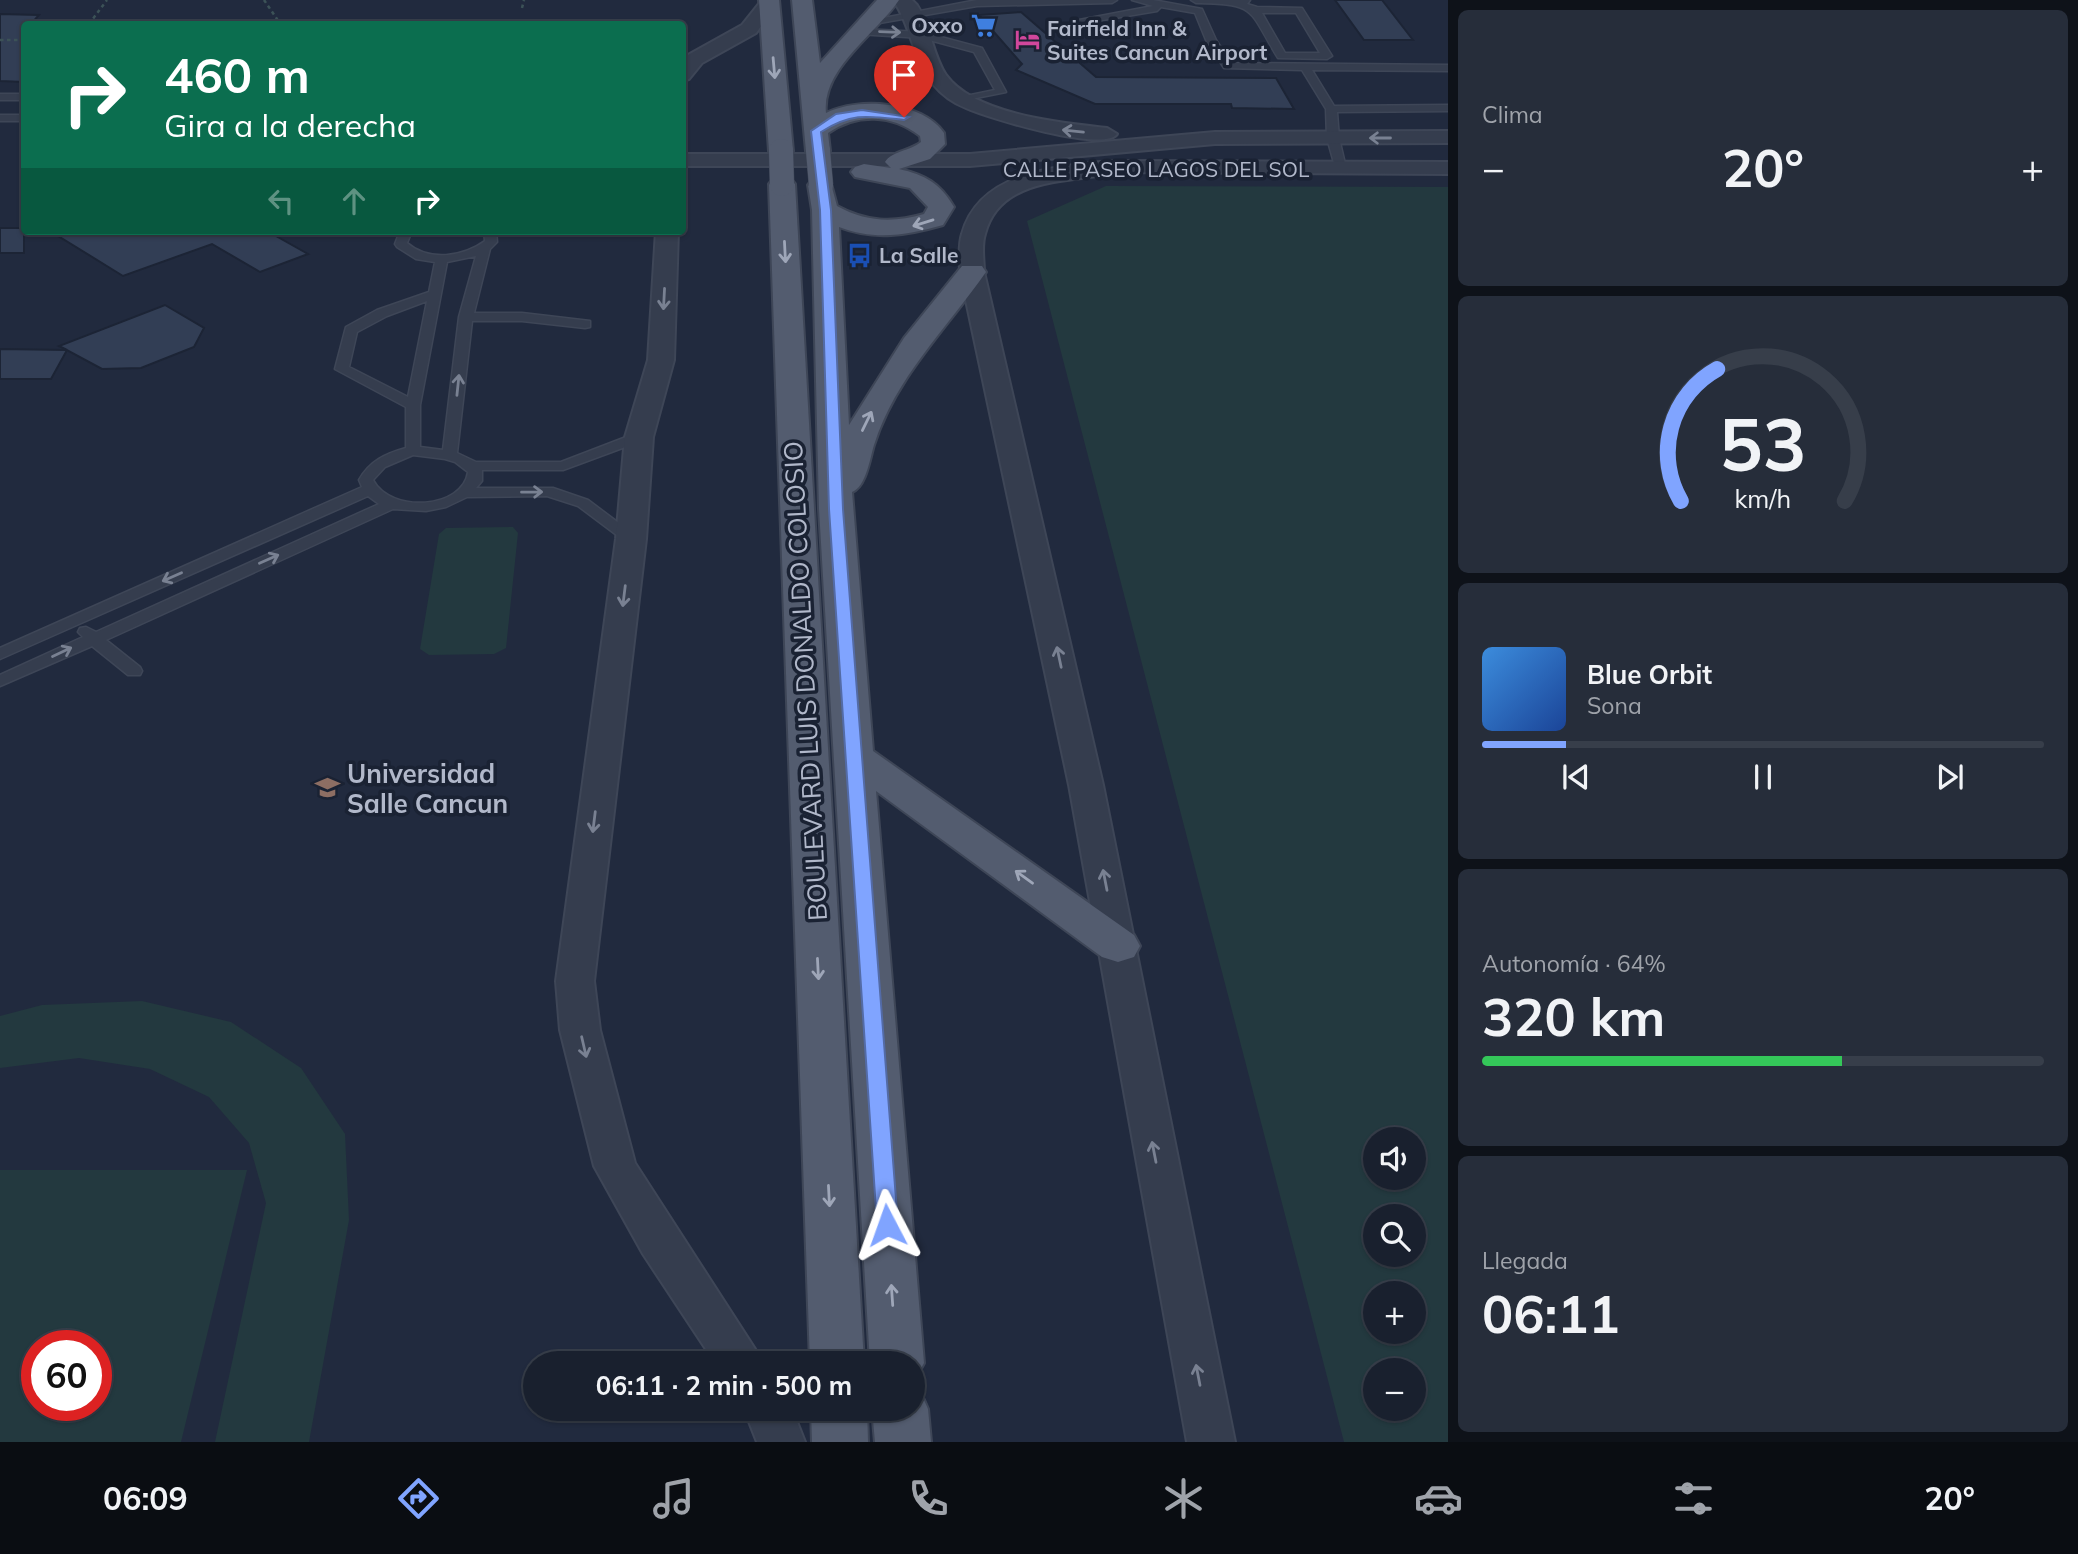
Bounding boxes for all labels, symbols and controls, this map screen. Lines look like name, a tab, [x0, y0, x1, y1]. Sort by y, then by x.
supermarket icon: Oxxo	[969, 11, 997, 39]
place label: Oxxo	[911, 12, 963, 38]
place label: Fairfield Inn & Suites Cancun Airport	[1047, 15, 1267, 65]
one-way arrow	[878, 26, 901, 39]
hotel icon: Fairfield Inn & Suites Cancun Airport	[1013, 26, 1041, 54]
text: 460 m	[164, 44, 310, 105]
pin	[874, 45, 934, 117]
icon: right	[49, 49, 140, 140]
one-way arrow	[768, 56, 781, 79]
icon: arrive	[885, 56, 923, 94]
text: Clima	[1482, 100, 1543, 129]
text: Gira a la derecha	[164, 105, 416, 145]
one-way arrow	[1062, 124, 1085, 137]
one-way arrow	[1369, 131, 1392, 145]
text: 20°	[1722, 135, 1804, 200]
text: −	[1482, 144, 1505, 192]
text: +	[2021, 144, 2044, 192]
street label: CALLE PASEO LAGOS DEL SOL	[1003, 156, 1310, 182]
icon: left	[262, 182, 300, 220]
icon: ahead	[335, 182, 373, 220]
icon: right	[408, 182, 446, 220]
one-way arrow	[912, 217, 934, 230]
one-way arrow	[778, 241, 791, 264]
bus stop icon: La Salle	[845, 241, 873, 269]
place label: La Salle	[879, 242, 959, 268]
one-way arrow	[658, 287, 671, 310]
one-way arrow	[452, 374, 465, 397]
text: 53	[1719, 398, 1807, 489]
one-way arrow	[860, 412, 874, 432]
street label: BOULEVARD LUIS DONALDO COLOSIO	[776, 440, 834, 922]
text: km/h	[1735, 482, 1791, 513]
one-way arrow	[520, 485, 543, 498]
one-way arrow	[258, 552, 280, 565]
one-way arrow	[162, 571, 183, 584]
one-way arrow	[617, 584, 630, 607]
one-way arrow	[51, 645, 72, 658]
one-way arrow	[1051, 646, 1065, 669]
text: Blue Orbit	[1587, 658, 1712, 691]
text: Sona	[1587, 691, 1642, 720]
place label: Universidad Salle Cancun	[347, 757, 508, 820]
icon: previous	[1557, 758, 1595, 796]
icon: pause	[1744, 758, 1782, 796]
icon: next	[1931, 758, 1969, 796]
school or university icon: Universidad Salle Cancun	[313, 774, 341, 802]
one-way arrow	[588, 810, 601, 833]
one-way arrow	[1098, 869, 1112, 892]
one-way arrow	[1015, 870, 1034, 884]
text: Autonomía · 64%	[1482, 949, 1666, 978]
one-way arrow	[812, 957, 825, 980]
text: 320 km	[1482, 984, 1665, 1049]
one-way arrow	[578, 1035, 591, 1058]
map controls	[1363, 1127, 1426, 1421]
button: sound	[1363, 1127, 1426, 1190]
one-way arrow	[1147, 1141, 1161, 1164]
one-way arrow	[822, 1185, 835, 1208]
position arrow	[850, 1188, 924, 1262]
button: search	[1363, 1204, 1426, 1267]
text: Llegada	[1482, 1246, 1568, 1275]
button: +	[1363, 1281, 1426, 1344]
text: 06:11	[1482, 1281, 1620, 1346]
one-way arrow	[885, 1284, 898, 1307]
speed limit sign: 60	[21, 1330, 112, 1421]
button: −	[1363, 1358, 1426, 1421]
one-way arrow	[1190, 1364, 1204, 1387]
text: 06:11 · 2 min · 500 m	[596, 1369, 852, 1402]
icon: directions	[394, 1474, 443, 1523]
icon: music	[649, 1474, 698, 1523]
icon: phone	[904, 1474, 953, 1523]
icon: climate	[1159, 1474, 1208, 1523]
icon: car	[1414, 1474, 1463, 1523]
icon: filters	[1669, 1474, 1718, 1523]
text: 06:09	[103, 1478, 188, 1518]
text: 20°	[1924, 1478, 1975, 1518]

